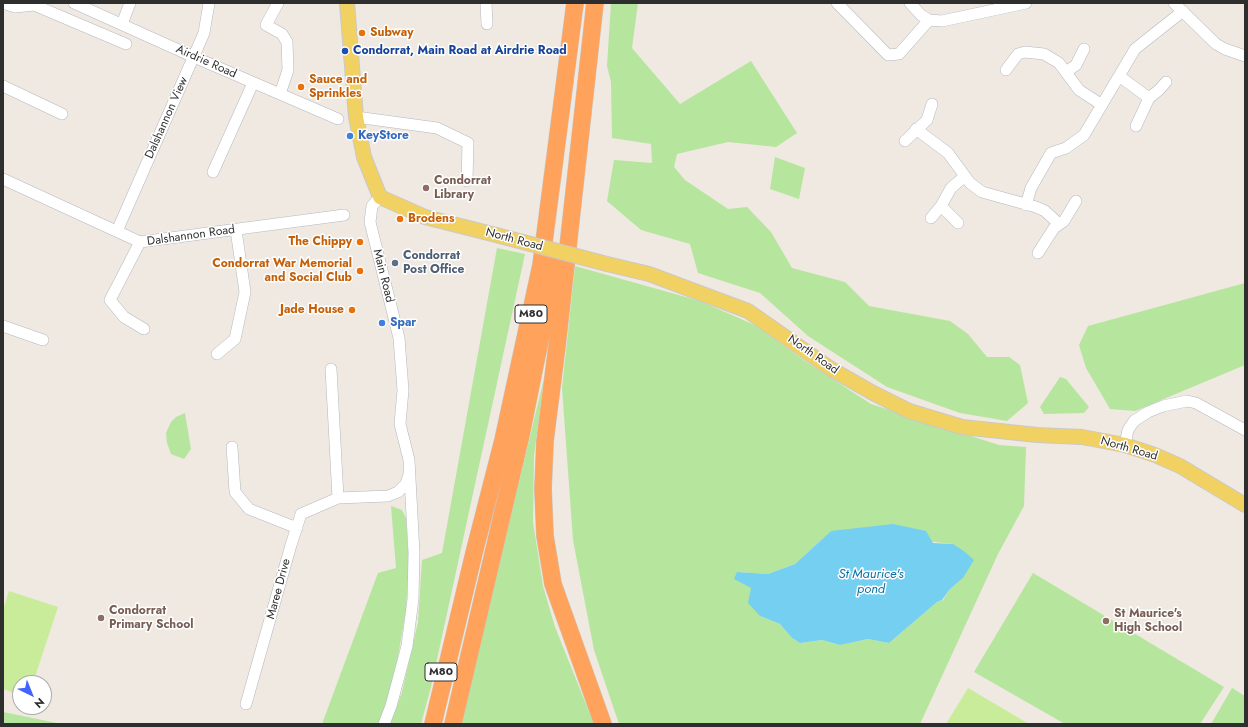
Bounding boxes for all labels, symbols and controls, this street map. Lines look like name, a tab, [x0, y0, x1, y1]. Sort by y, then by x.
place label: Subway	[370, 26, 413, 40]
marker: Subway	[357, 28, 367, 38]
street label: Airdrie Road	[173, 42, 239, 82]
place label: Condorrat, Main Road at Airdrie Road	[353, 44, 567, 58]
marker: Condorrat, Main Road at Airdrie Road	[340, 46, 350, 56]
place label: Sauce and Sprinkles	[309, 73, 367, 101]
street label: Dalshannon View	[143, 75, 191, 161]
marker: Sauce and Sprinkles	[296, 82, 306, 92]
place label: KeyStore	[358, 129, 409, 143]
marker: KeyStore	[345, 131, 355, 141]
place label: Condorrat Library	[434, 174, 491, 202]
marker: Condorrat Library	[421, 183, 431, 193]
place label: Brodens	[408, 212, 454, 226]
marker: Brodens	[395, 214, 405, 224]
street label: Dalshannon Road	[146, 223, 236, 249]
street label: North Road	[484, 225, 544, 255]
place label: The Chippy	[289, 235, 352, 249]
marker: The Chippy	[355, 237, 365, 247]
street label: Main Road	[369, 248, 397, 304]
place label: Condorrat Post Office	[403, 249, 464, 277]
place label: Condorrat War Memorial and Social Club	[212, 257, 352, 285]
marker: Condorrat Post Office	[390, 258, 400, 268]
marker: Condorrat War Memorial and Social Club	[355, 266, 365, 276]
place label: Jade House	[280, 303, 344, 317]
marker: Jade House	[347, 305, 357, 315]
road number: M80	[515, 305, 547, 323]
place label: Spar	[390, 316, 416, 330]
marker: Spar	[377, 318, 387, 328]
street label: North Road	[785, 332, 841, 378]
street label: North Road	[1099, 434, 1159, 464]
street label: Maree Drive	[264, 557, 294, 621]
water label: St Maurice's pond	[838, 567, 904, 598]
place label: Condorrat Primary School	[109, 604, 194, 632]
place label: St Maurice's High School	[1114, 607, 1182, 635]
marker: Condorrat Primary School	[96, 613, 106, 623]
marker: St Maurice's High School	[1101, 616, 1111, 626]
road number: M80	[425, 663, 457, 681]
north arrow	[12, 675, 52, 715]
text: N	[31, 694, 48, 712]

